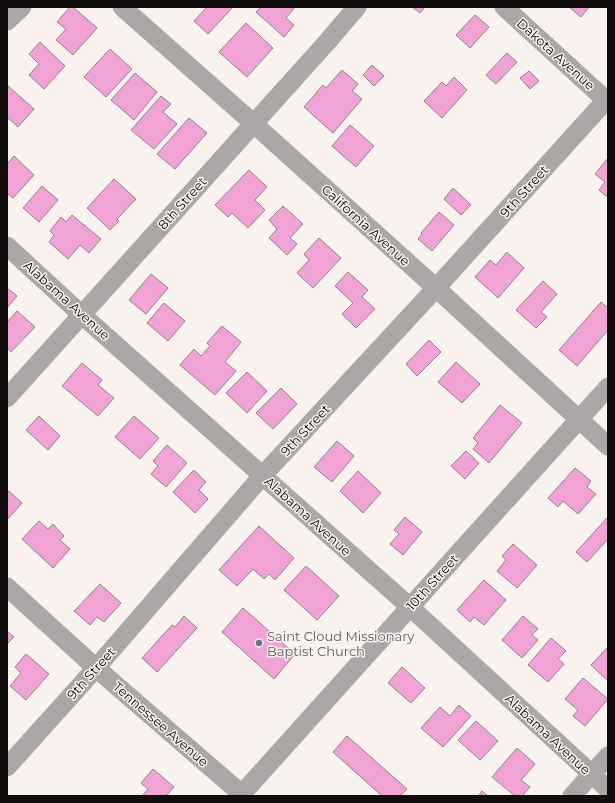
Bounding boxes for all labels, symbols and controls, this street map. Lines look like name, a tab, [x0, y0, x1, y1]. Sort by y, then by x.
street label: Dakota Avenue	[514, 15, 598, 93]
street label: 9th Street	[496, 162, 552, 220]
street label: 8th Street	[154, 173, 210, 233]
street label: California Avenue	[318, 181, 414, 269]
street label: Alabama Avenue	[20, 257, 114, 343]
street label: 9th Street	[277, 401, 333, 459]
street label: Alabama Avenue	[261, 473, 355, 559]
street label: 10th Street	[403, 551, 461, 613]
place label: Saint Cloud Missionary Baptist Church	[267, 628, 415, 659]
marker: Saint Cloud Missionary Baptist Church	[254, 638, 264, 648]
street label: 9th Street	[63, 644, 119, 702]
street label: Tennessee Avenue	[110, 678, 212, 770]
street label: Alabama Avenue	[502, 690, 594, 778]

